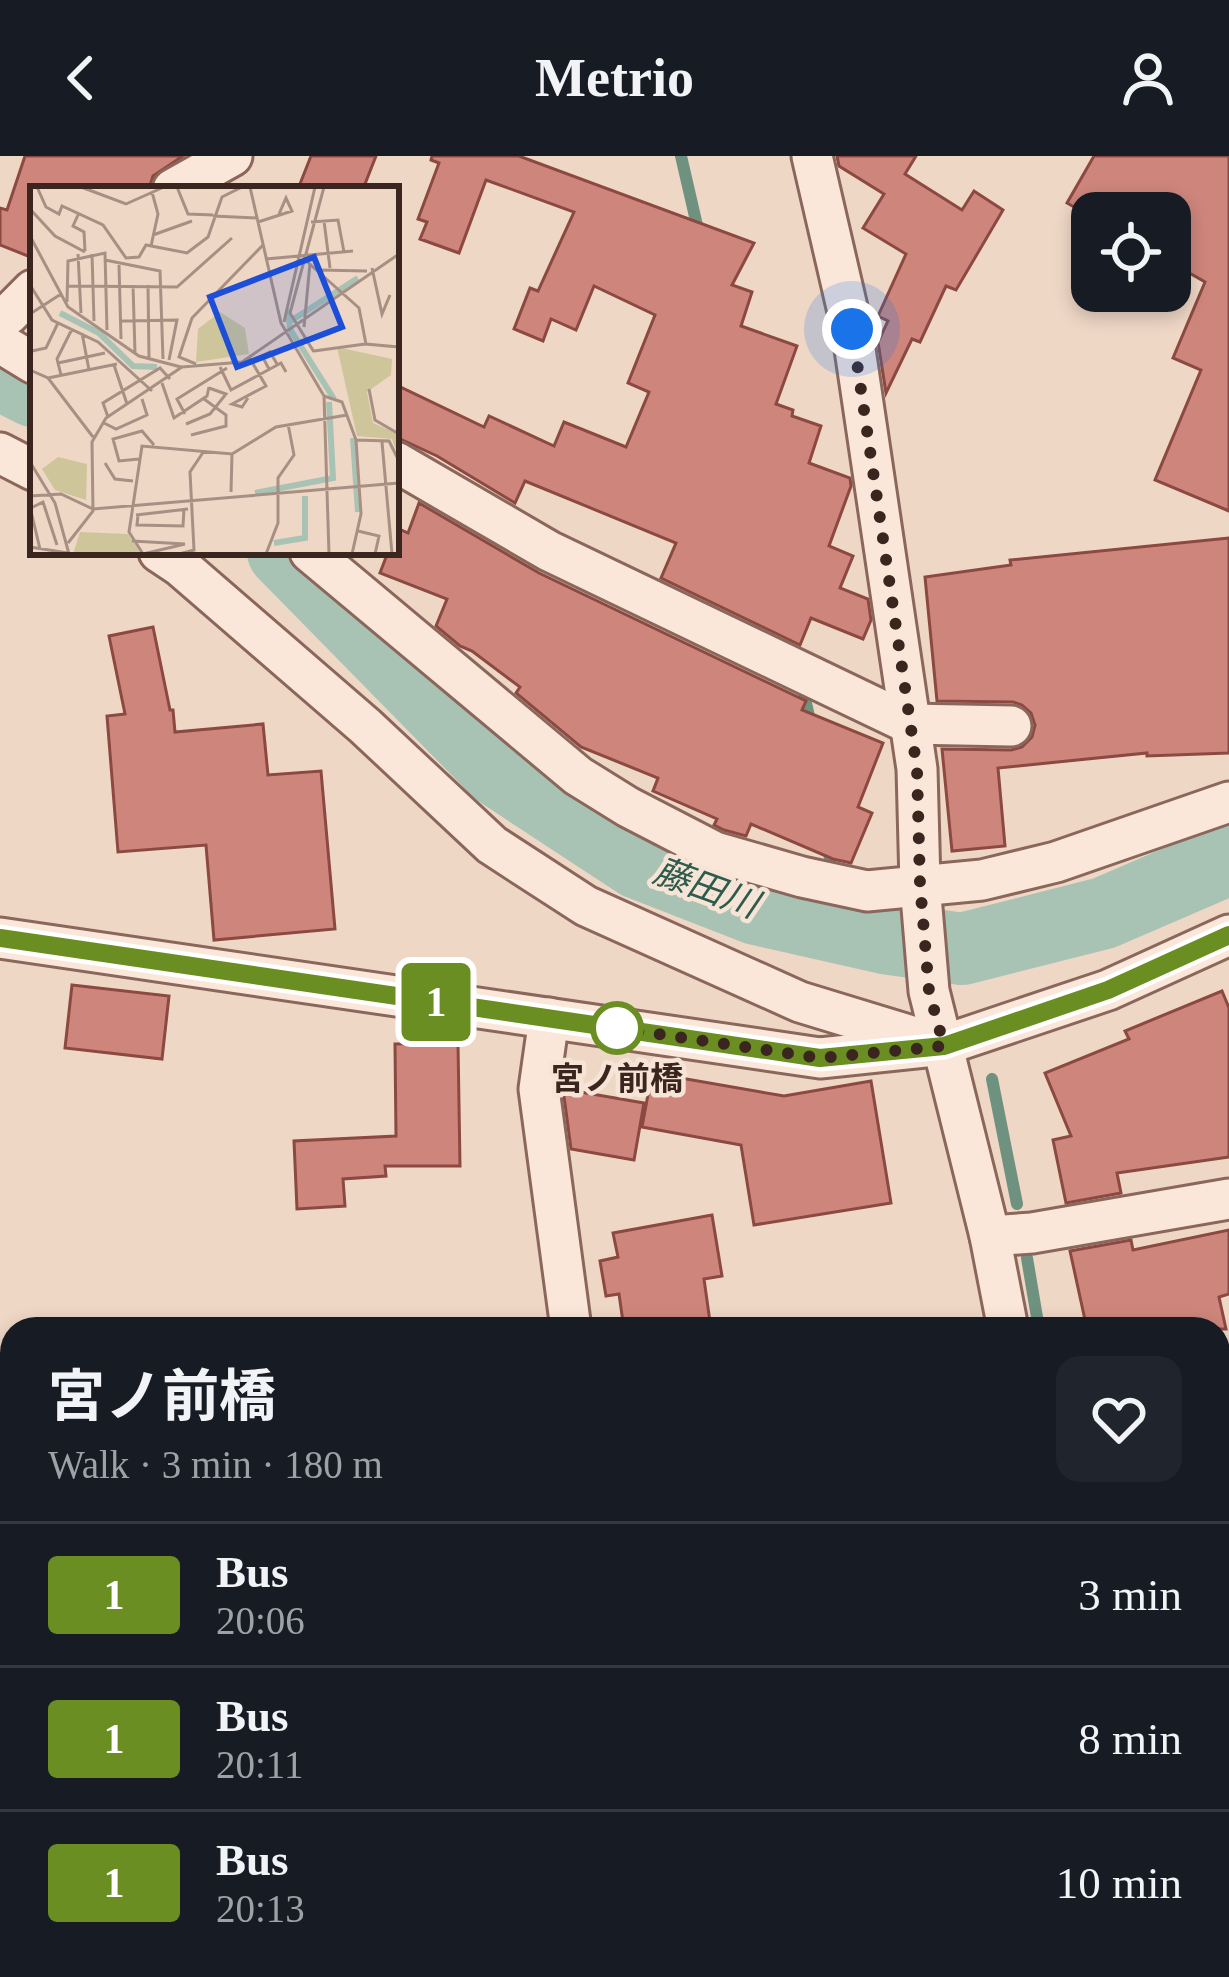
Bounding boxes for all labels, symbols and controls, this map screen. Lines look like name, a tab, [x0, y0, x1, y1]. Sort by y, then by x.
icon: back	[48, 45, 114, 111]
icon: person	[1115, 45, 1181, 111]
text: Metrio	[535, 48, 694, 108]
inset map	[30, 186, 399, 555]
map controls	[1071, 192, 1191, 312]
button: locate	[1071, 192, 1191, 312]
your location	[822, 299, 882, 359]
water label: 藤田川	[648, 851, 767, 927]
line badge: 1	[397, 963, 475, 1041]
text: 1	[426, 979, 447, 1025]
marker: 宮ノ前橋	[592, 1003, 642, 1053]
place label: 宮ノ前橋	[551, 1061, 683, 1097]
button: heart	[1056, 1356, 1182, 1482]
text: 宮ノ前橋	[48, 1365, 276, 1428]
text: Walk · 3 min · 180 m	[48, 1443, 383, 1486]
text: Bus	[216, 1547, 289, 1597]
text: 3 min	[1078, 1570, 1182, 1620]
text: 1	[104, 1572, 125, 1618]
text: 20:06	[216, 1599, 305, 1642]
text: Bus	[216, 1691, 289, 1741]
text: 8 min	[1078, 1714, 1182, 1764]
text: 1	[104, 1716, 125, 1762]
text: 20:11	[216, 1743, 303, 1786]
text: Bus	[216, 1835, 289, 1885]
text: 10 min	[1056, 1858, 1182, 1908]
text: 1	[104, 1860, 125, 1906]
text: 20:13	[216, 1887, 305, 1930]

